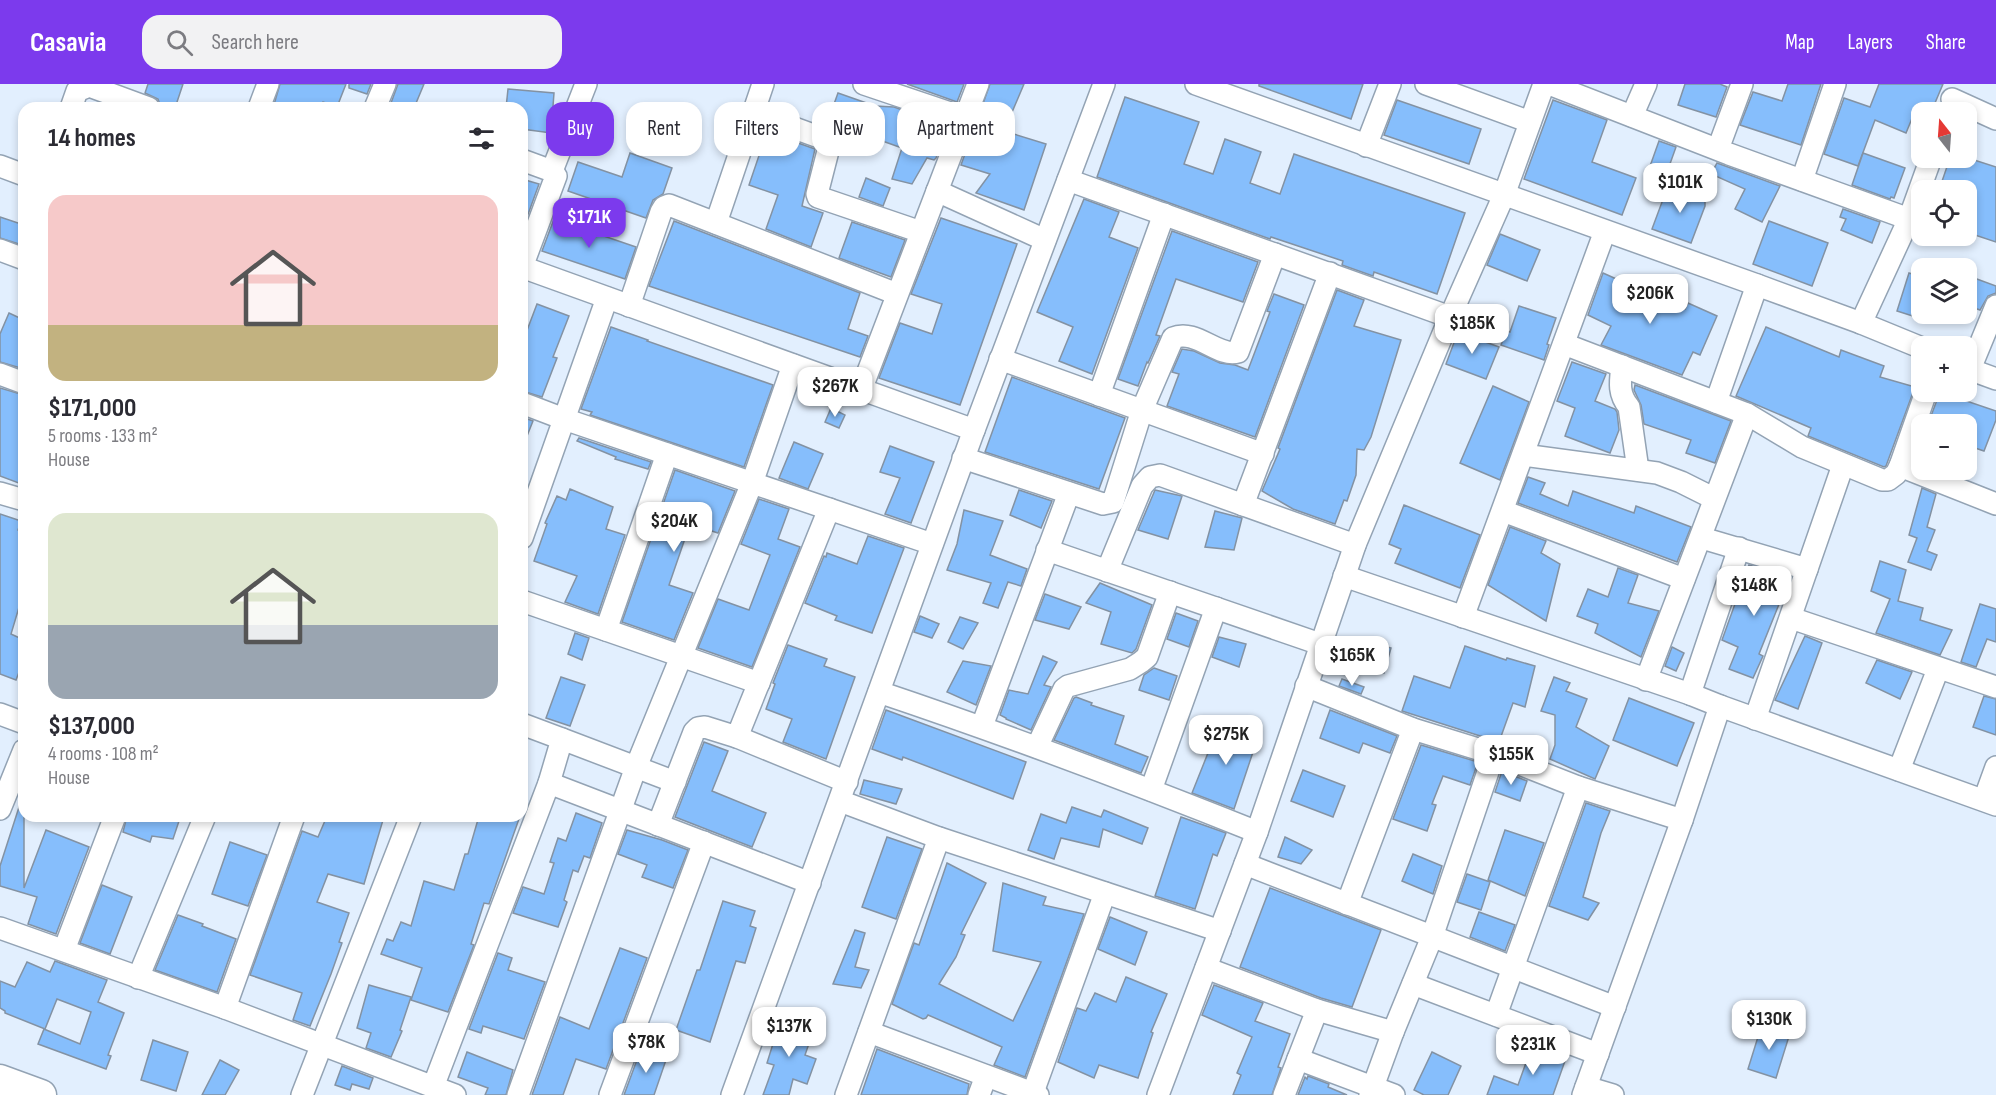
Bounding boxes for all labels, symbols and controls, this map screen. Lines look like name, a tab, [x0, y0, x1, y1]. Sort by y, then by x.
search box	[142, 15, 562, 69]
text: Casavia	[30, 26, 106, 59]
icon: search	[163, 26, 196, 59]
text: Search here	[211, 29, 299, 56]
text: Map	[1785, 30, 1814, 55]
text: Layers	[1847, 30, 1893, 55]
text: Share	[1926, 30, 1966, 55]
chip: Buy	[546, 102, 614, 156]
chip: Rent	[626, 102, 702, 156]
chip: Filters	[714, 102, 800, 156]
chip: New	[812, 102, 885, 156]
chip: Apartment	[897, 102, 1015, 156]
north arrow	[1911, 102, 1977, 168]
map controls	[1911, 102, 1977, 480]
icon: filters	[465, 122, 498, 155]
text: 14 homes	[48, 123, 136, 154]
pin: $101K	[1638, 163, 1722, 214]
text: $101K	[1657, 170, 1703, 194]
button: locate	[1911, 180, 1977, 246]
pin: $171K	[547, 198, 631, 249]
text: $171K	[567, 205, 611, 229]
icon: home	[219, 234, 327, 342]
button: layers	[1911, 258, 1977, 324]
pin: $206K	[1608, 274, 1692, 325]
text: $206K	[1626, 281, 1674, 305]
pin: $185K	[1430, 304, 1514, 355]
text: $185K	[1449, 311, 1495, 335]
button: +	[1911, 336, 1977, 402]
pin: $267K	[793, 367, 877, 418]
text: $267K	[811, 374, 859, 398]
text: $171,000	[48, 393, 136, 424]
button: −	[1911, 414, 1977, 480]
text: 5 rooms · 133 m²	[48, 424, 158, 448]
text: House	[48, 448, 90, 472]
pin: $204K	[632, 502, 716, 553]
text: $204K	[650, 509, 698, 533]
icon: home	[219, 552, 327, 660]
pin: $148K	[1712, 566, 1796, 617]
text: $148K	[1731, 573, 1777, 597]
pin: $165K	[1310, 636, 1394, 687]
text: $165K	[1329, 643, 1375, 667]
text: $137,000	[48, 711, 135, 742]
pin: $275K	[1184, 715, 1268, 766]
text: $275K	[1203, 722, 1249, 746]
pin: $155K	[1469, 735, 1553, 786]
text: 4 rooms · 108 m²	[48, 742, 159, 766]
text: $155K	[1488, 742, 1534, 766]
text: House	[48, 766, 90, 790]
pin: $130K	[1727, 1000, 1811, 1051]
pin: $137K	[747, 1007, 831, 1058]
text: $130K	[1746, 1007, 1792, 1031]
text: $137K	[766, 1014, 812, 1038]
pin: $78K	[610, 1023, 682, 1074]
pin: $231K	[1491, 1025, 1575, 1076]
text: $78K	[627, 1030, 665, 1054]
text: $231K	[1510, 1032, 1556, 1056]

